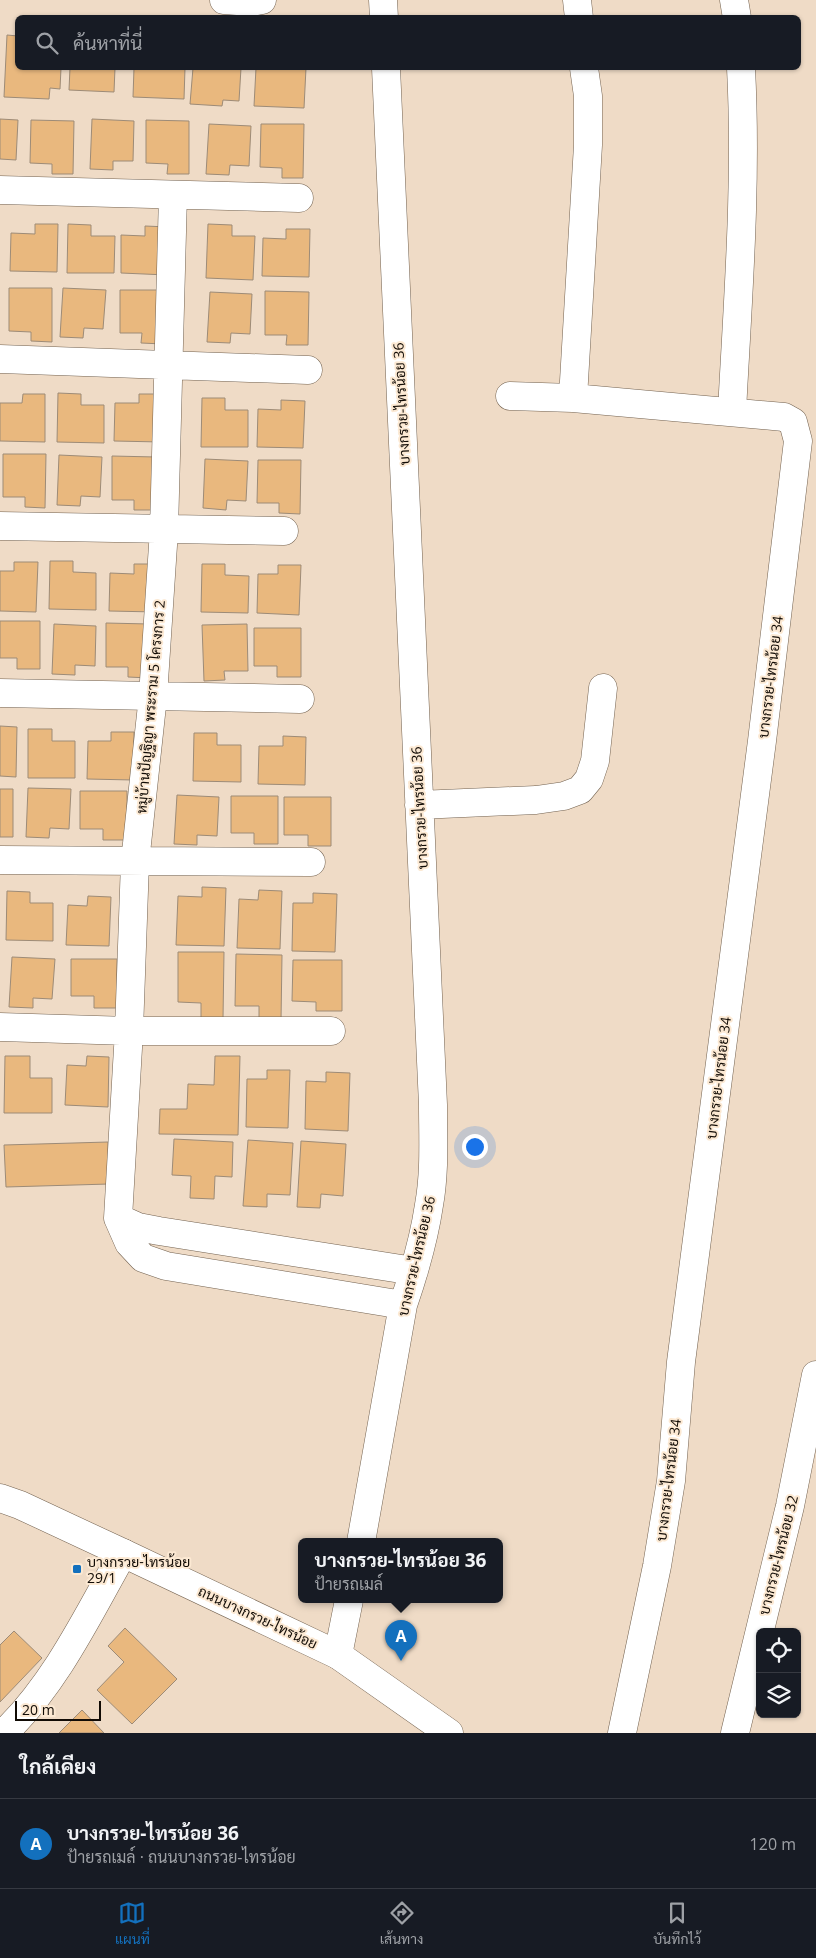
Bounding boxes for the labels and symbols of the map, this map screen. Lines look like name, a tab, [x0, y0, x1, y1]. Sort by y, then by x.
street label: บางกรวย-ไทรน้อย 36	[388, 342, 414, 466]
street label: หมู่บ้านปัญฐิญา พระราม 5 โครงการ 2	[131, 599, 170, 815]
street label: บางกรวย-ไทรน้อย 34	[753, 615, 787, 739]
street label: บางกรวย-ไทรน้อย 36	[406, 746, 432, 870]
street label: บางกรวย-ไทรน้อย 34	[701, 1016, 735, 1140]
your location	[462, 1134, 488, 1160]
street label: บางกรวย-ไทรน้อย 36	[393, 1194, 439, 1318]
street label: บางกรวย-ไทรน้อย 34	[651, 1418, 685, 1542]
street label: บางกรวย-ไทรน้อย 32	[754, 1493, 802, 1617]
place label: บางกรวย-ไทรน้อย 29/1	[87, 1552, 190, 1587]
marker: บางกรวย-ไทรน้อย 29/1	[71, 1563, 83, 1575]
street label: ถนนบางกรวย-ไทรน้อย	[195, 1581, 321, 1653]
pin: A	[385, 1620, 417, 1661]
scale bar	[15, 1698, 101, 1721]

